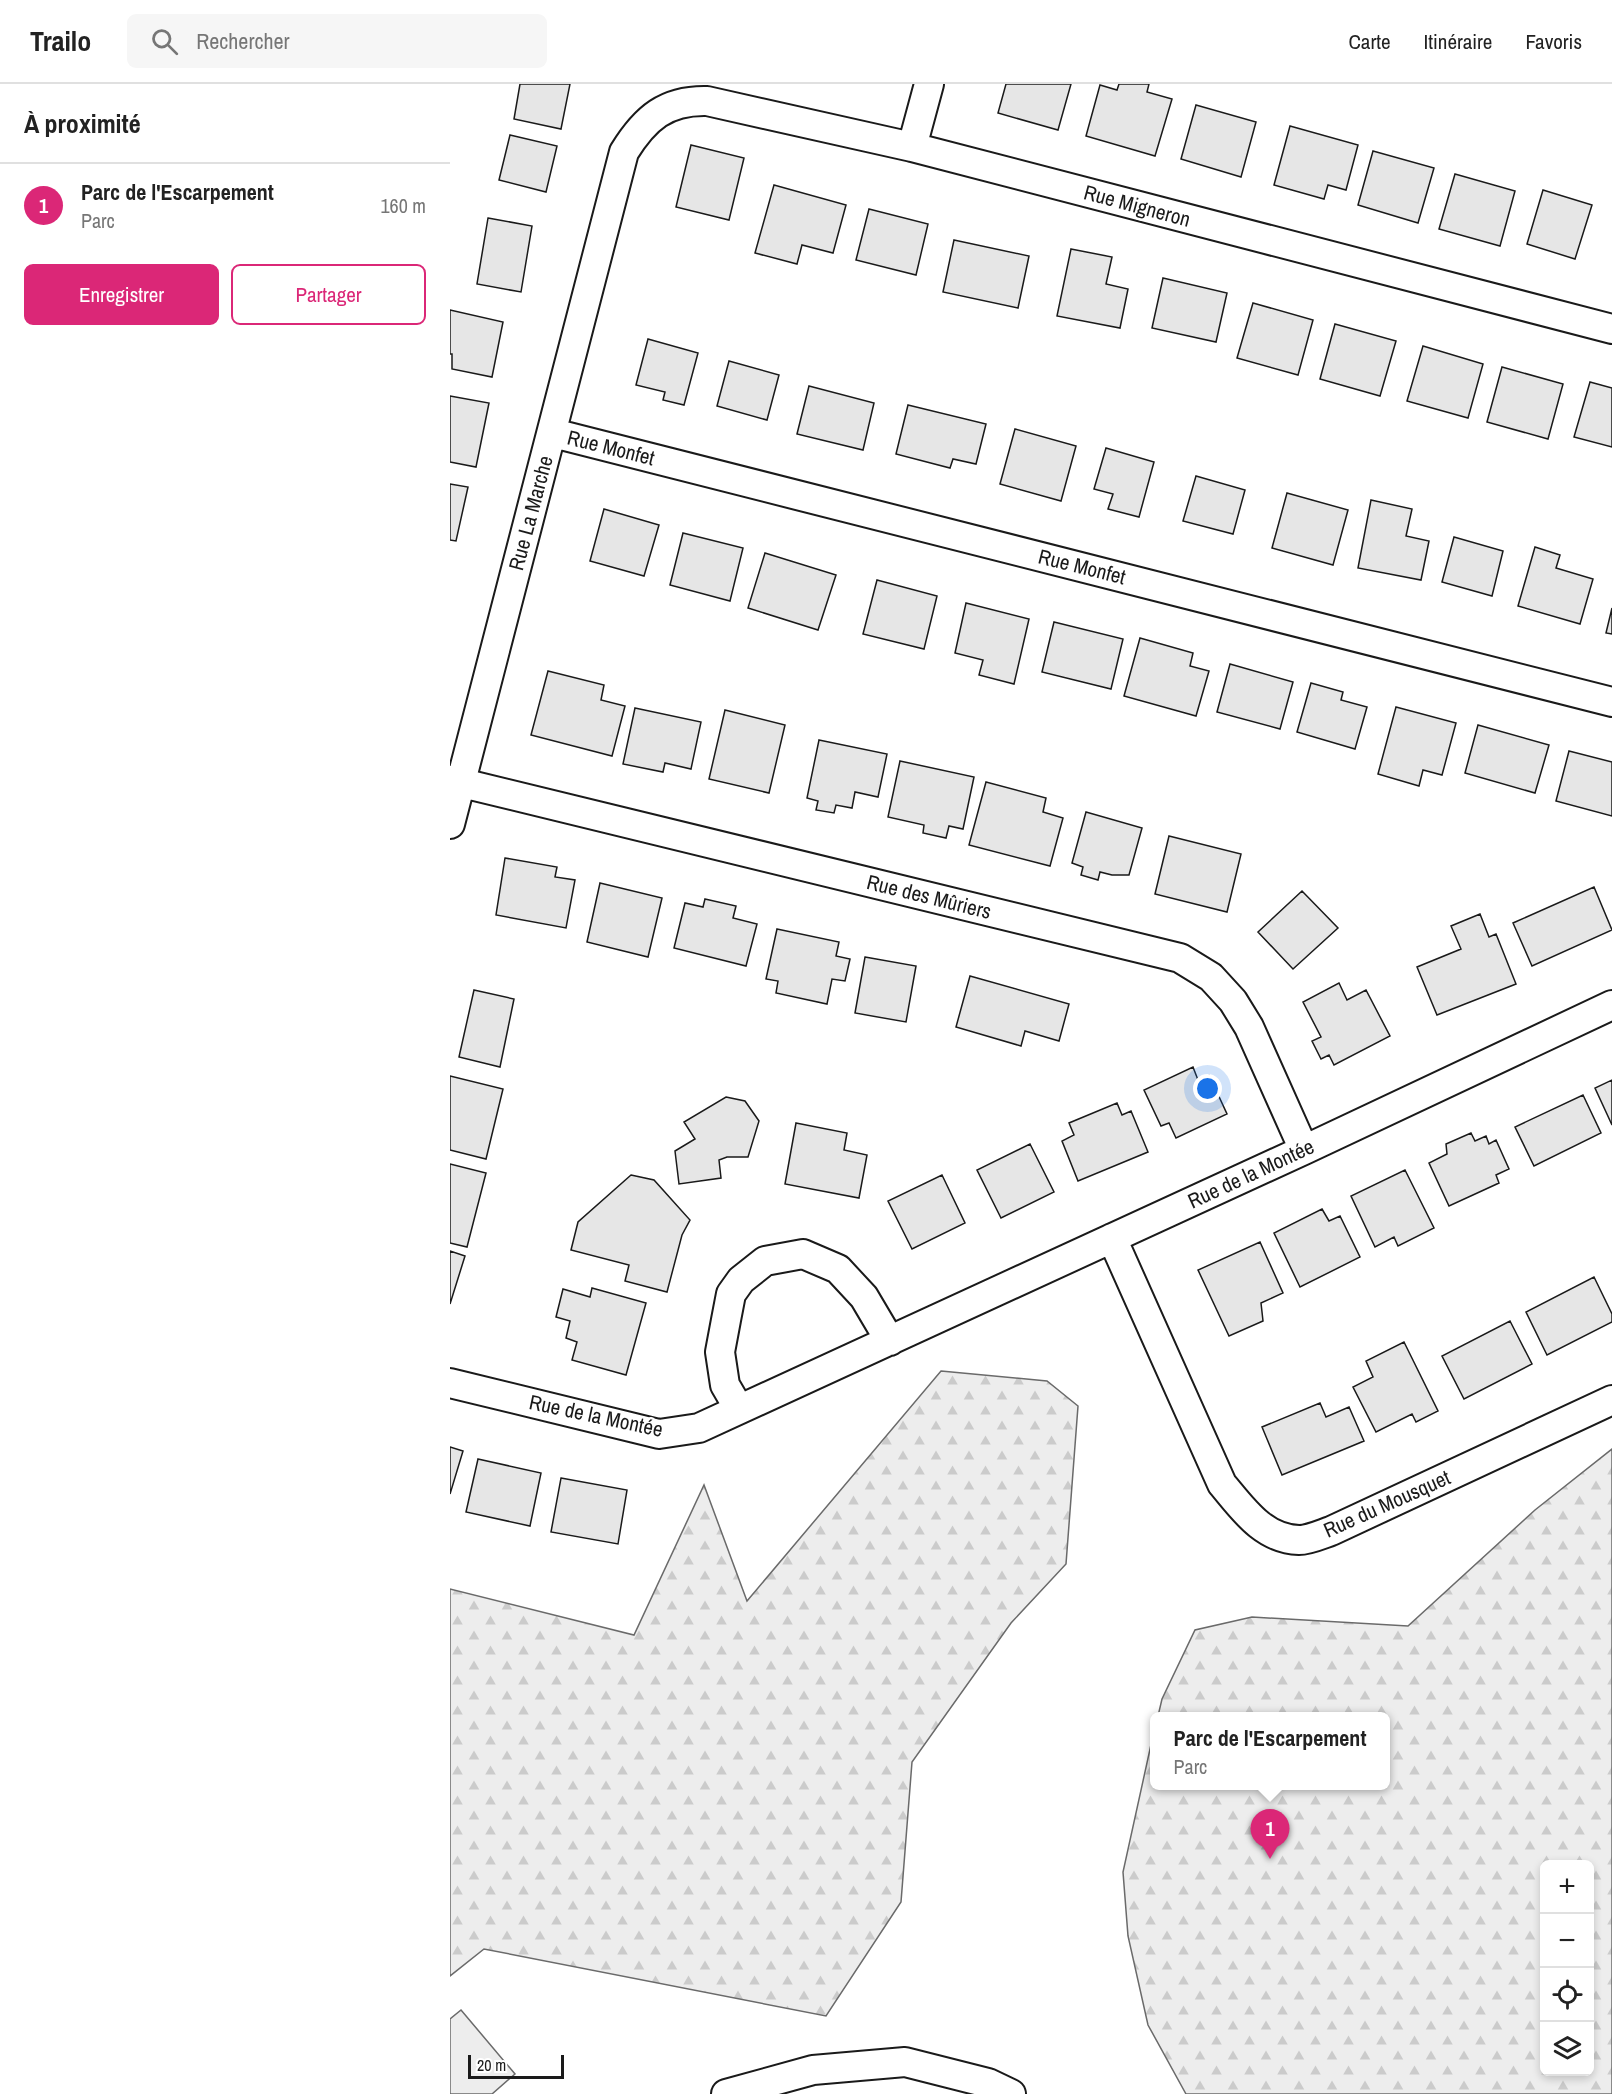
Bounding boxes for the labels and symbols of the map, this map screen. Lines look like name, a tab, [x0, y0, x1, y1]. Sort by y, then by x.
street label: Rue Migneron	[1081, 177, 1194, 234]
street label: Rue Monfet	[564, 423, 658, 472]
street label: Rue La Marche	[501, 452, 560, 573]
street label: Rue Monfet	[1035, 542, 1129, 591]
street label: Rue des Mûriers	[864, 867, 994, 926]
your location	[1193, 1074, 1222, 1103]
street label: Rue de la Montée	[1183, 1132, 1319, 1215]
street label: Rue de la Montée	[527, 1387, 666, 1444]
street label: Rue du Mousquet	[1319, 1463, 1455, 1544]
pin: 1	[1250, 1810, 1290, 1859]
scale bar	[468, 2052, 564, 2080]

